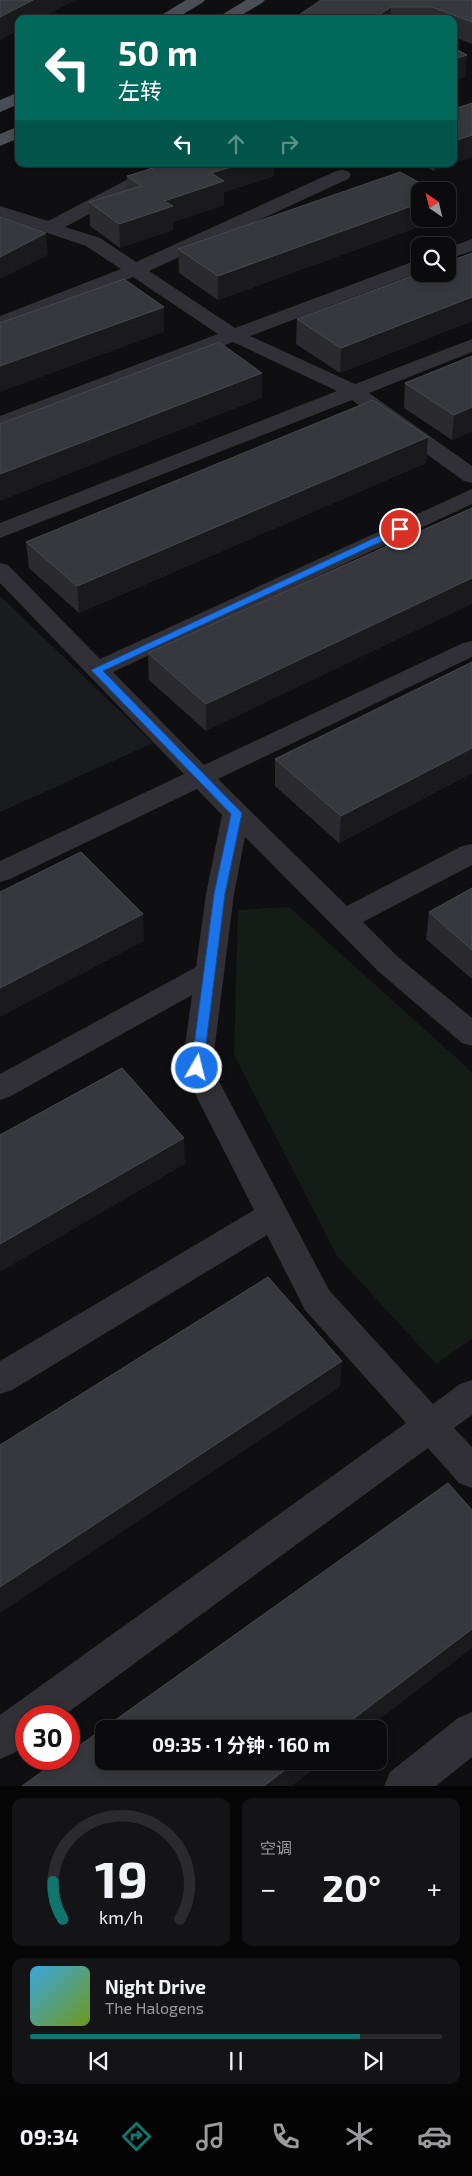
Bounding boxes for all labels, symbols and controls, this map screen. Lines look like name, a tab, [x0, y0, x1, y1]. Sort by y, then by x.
text: 50 m	[118, 31, 198, 73]
icon: left	[35, 35, 100, 100]
text: 左转	[118, 77, 162, 103]
icon: left	[169, 130, 197, 158]
icon: ahead	[222, 130, 250, 158]
icon: right	[275, 130, 303, 158]
north arrow	[411, 182, 456, 228]
map controls	[411, 182, 456, 282]
button: search	[411, 237, 456, 282]
pin	[379, 508, 421, 550]
icon: arrive	[386, 515, 414, 543]
position arrow	[170, 1041, 222, 1093]
speed limit sign: 30	[15, 1705, 80, 1770]
text: 09:35 · 1 分钟 · 160 m	[152, 1733, 330, 1756]
text: 空调	[260, 1838, 292, 1857]
text: 19	[94, 1846, 148, 1908]
text: 20°	[322, 1864, 381, 1910]
text: −	[260, 1871, 276, 1905]
text: +	[427, 1871, 442, 1905]
text: km/h	[99, 1906, 143, 1928]
text: Night Drive	[105, 1975, 206, 1998]
text: The Halogens	[105, 1998, 204, 2017]
icon: previous	[85, 2047, 113, 2075]
icon: pause	[222, 2047, 250, 2075]
icon: next	[359, 2047, 387, 2075]
icon: directions	[119, 2119, 154, 2154]
icon: music	[193, 2119, 228, 2154]
icon: phone	[268, 2119, 303, 2154]
icon: climate	[342, 2119, 377, 2154]
icon: car	[417, 2119, 452, 2154]
text: 09:34	[20, 2123, 79, 2149]

